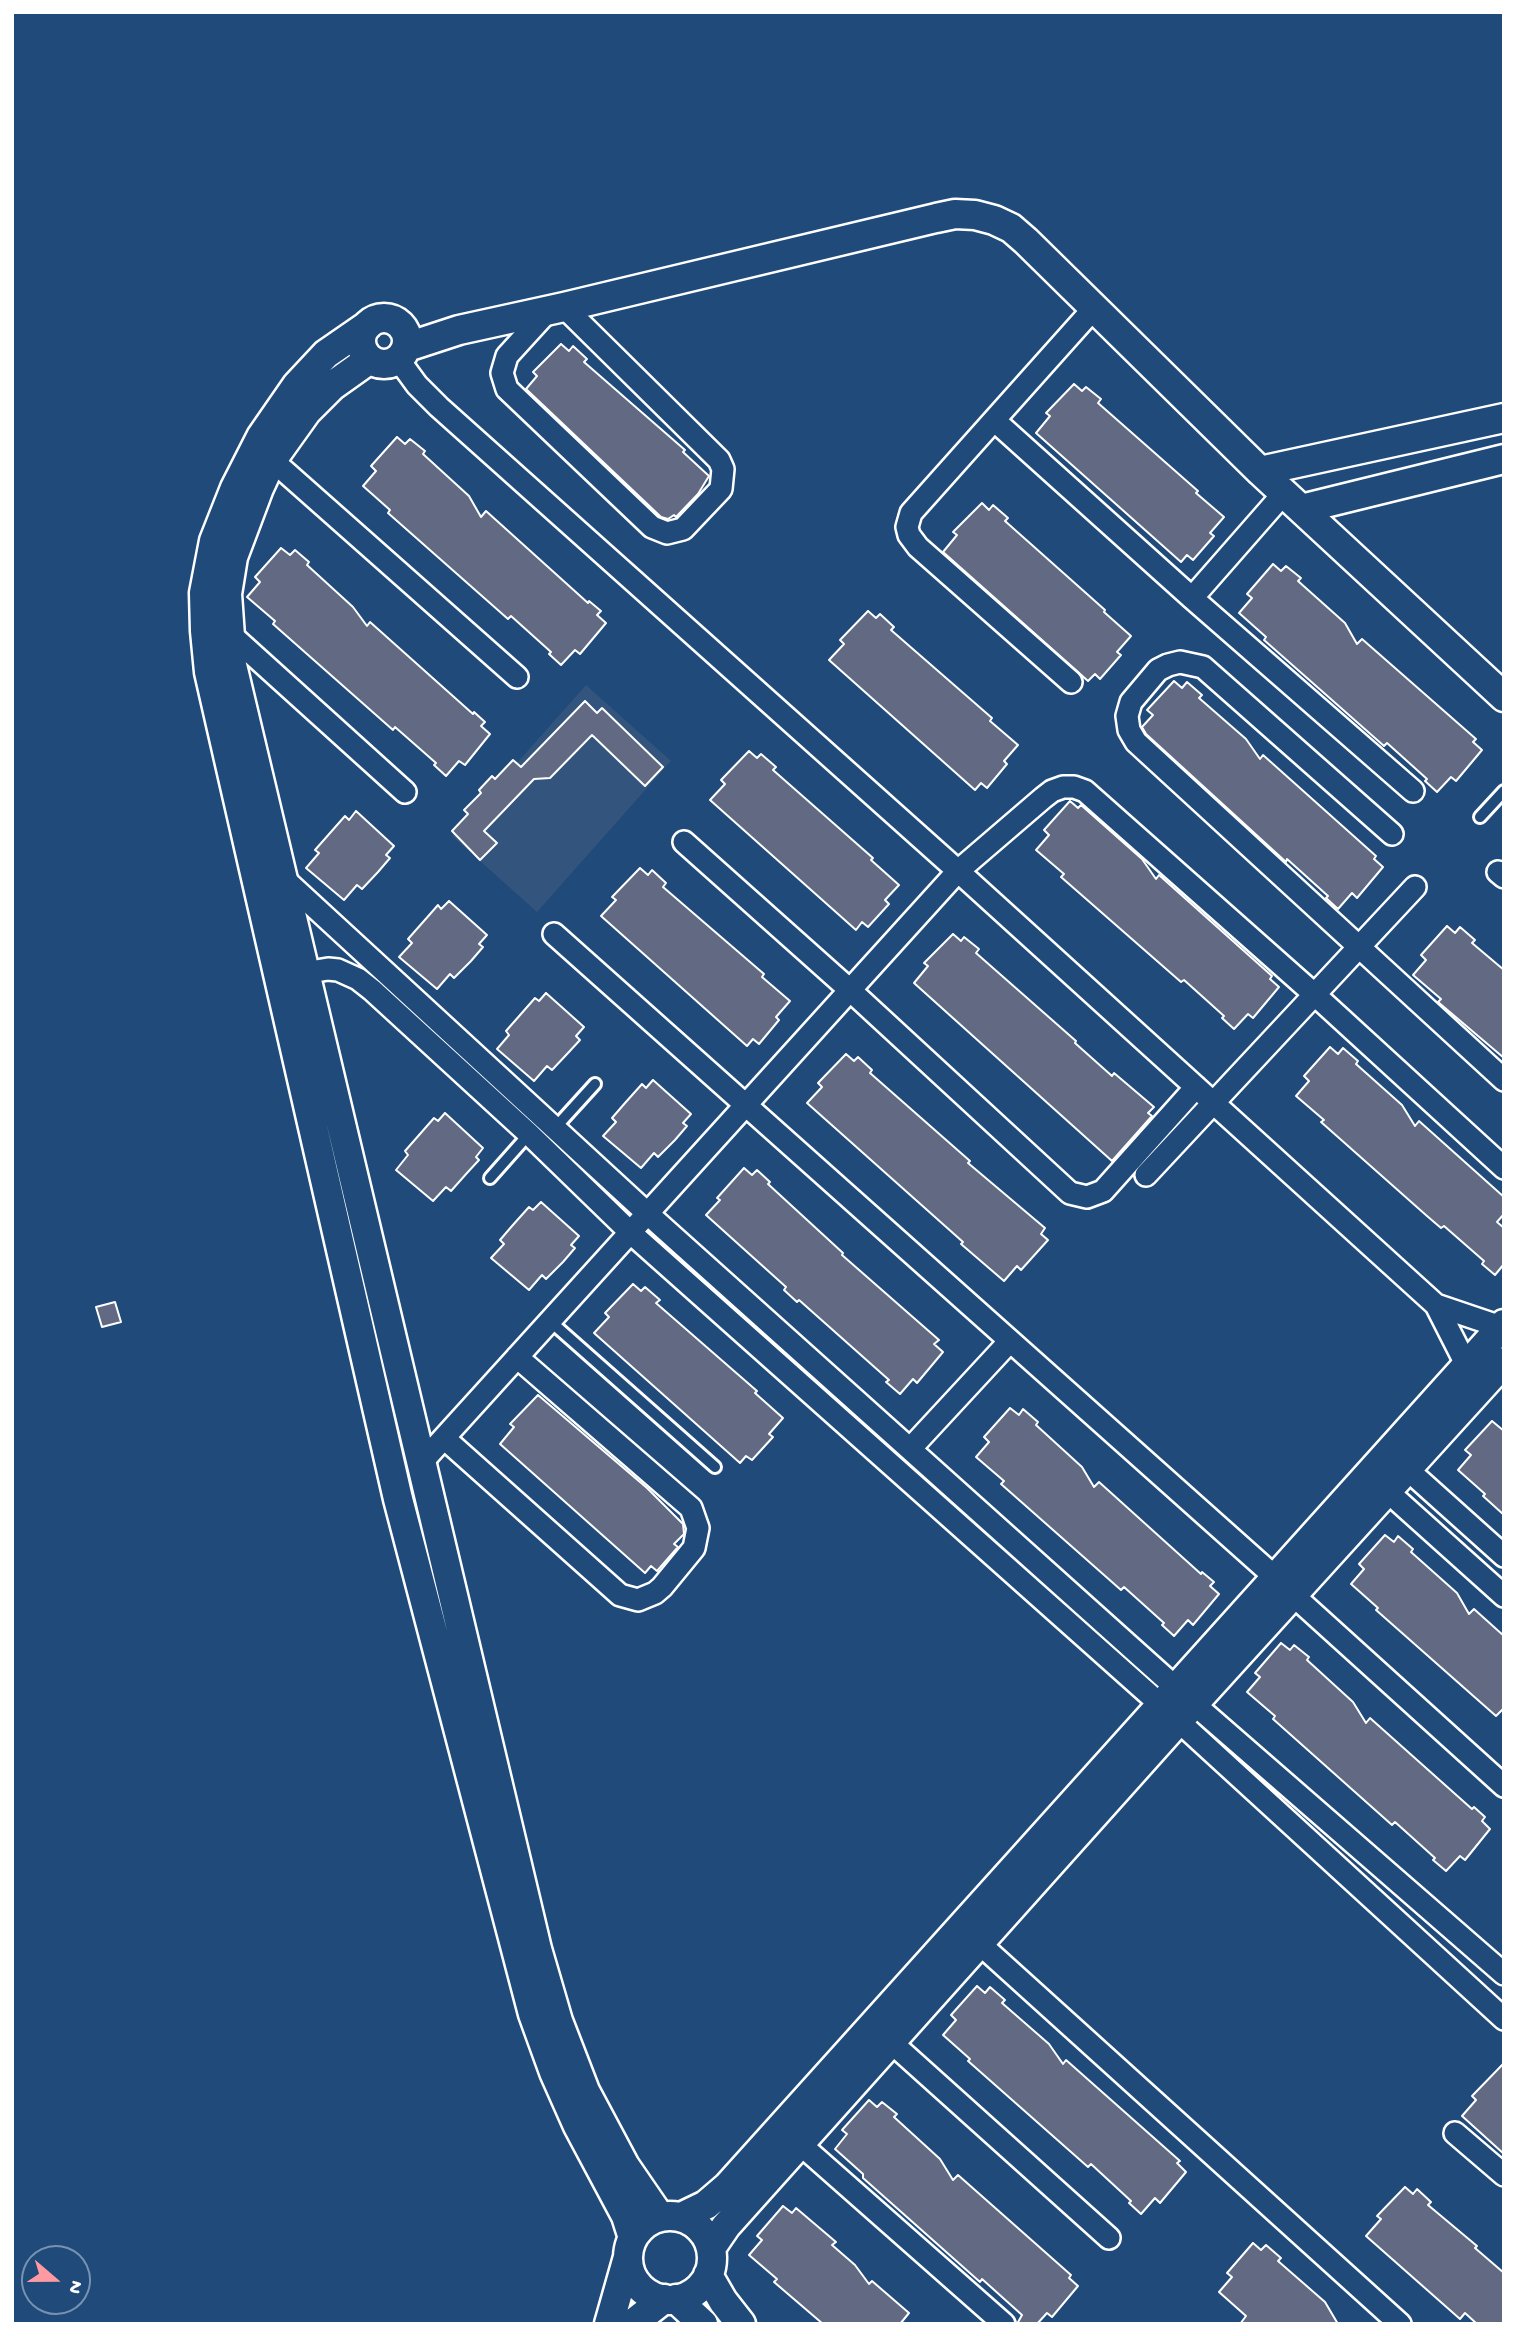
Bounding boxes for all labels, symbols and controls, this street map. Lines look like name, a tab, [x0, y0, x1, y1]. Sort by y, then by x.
north arrow	[21, 2245, 91, 2315]
text: N	[61, 2277, 87, 2296]

